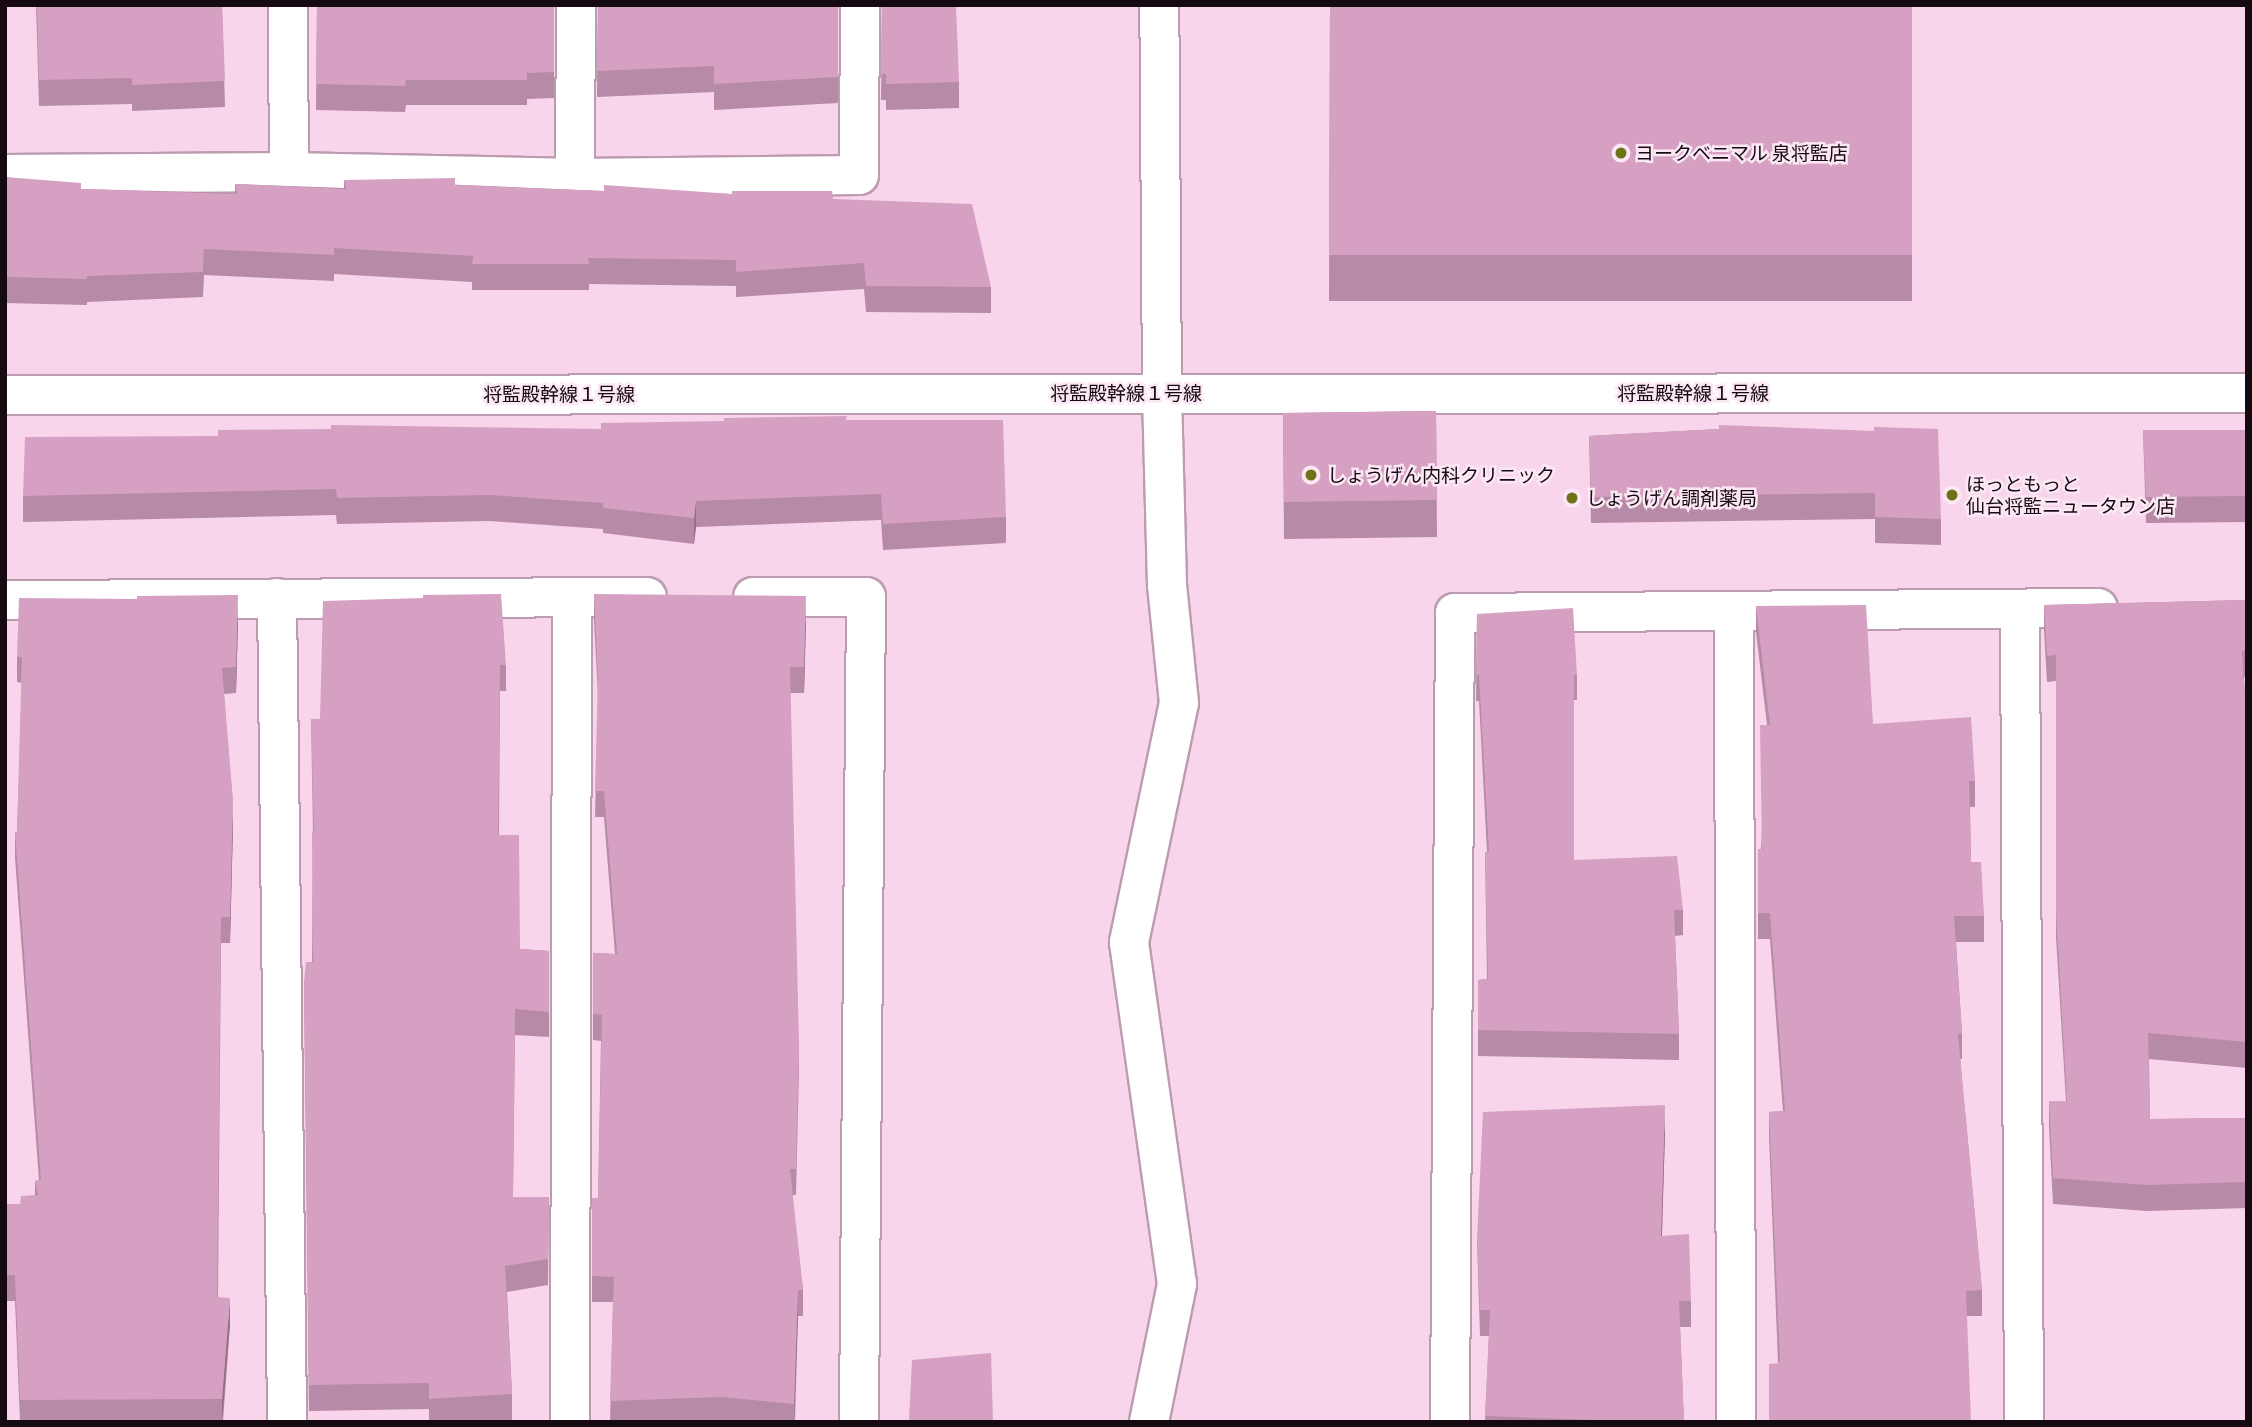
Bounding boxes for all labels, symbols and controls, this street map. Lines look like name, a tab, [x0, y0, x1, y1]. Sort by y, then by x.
place label: ヨークベニマル 泉将監店	[1635, 142, 1848, 164]
marker: ヨークベニマル 泉将監店	[1613, 145, 1629, 161]
street label: 将監殿幹線１号線	[1050, 382, 1202, 404]
street label: 将監殿幹線１号線	[1617, 382, 1769, 404]
street label: 将監殿幹線１号線	[483, 383, 635, 405]
place label: しょうげん内科クリニック	[1327, 464, 1555, 486]
marker: しょうげん内科クリニック	[1301, 465, 1321, 485]
place label: ほっともっと 仙台将監ニュータウン店	[1966, 473, 2175, 517]
place label: しょうげん調剤薬局	[1586, 487, 1757, 509]
marker: ほっともっと 仙台将監ニュータウン店	[1944, 487, 1960, 503]
marker: しょうげん調剤薬局	[1564, 490, 1580, 506]

